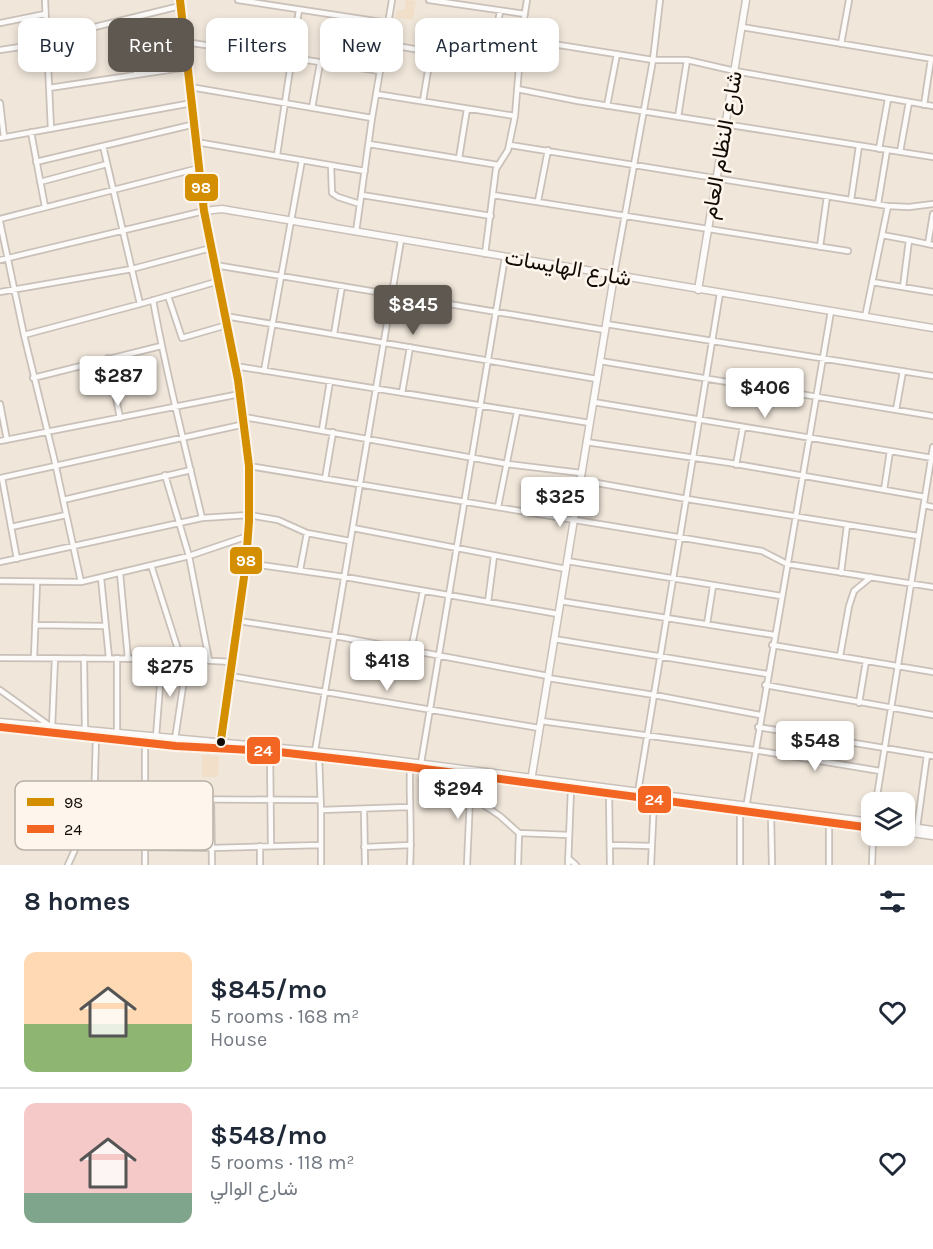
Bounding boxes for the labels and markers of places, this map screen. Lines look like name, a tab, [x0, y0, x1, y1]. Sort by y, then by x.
pin: $845	[377, 285, 449, 336]
pin: $287	[82, 356, 154, 407]
pin: $406	[729, 368, 801, 419]
pin: $325	[524, 477, 596, 528]
pin: $418	[351, 641, 423, 692]
pin: $275	[134, 647, 206, 698]
pin: $548	[779, 721, 851, 772]
unlabelled marker	[215, 736, 227, 748]
pin: $294	[422, 769, 494, 820]

